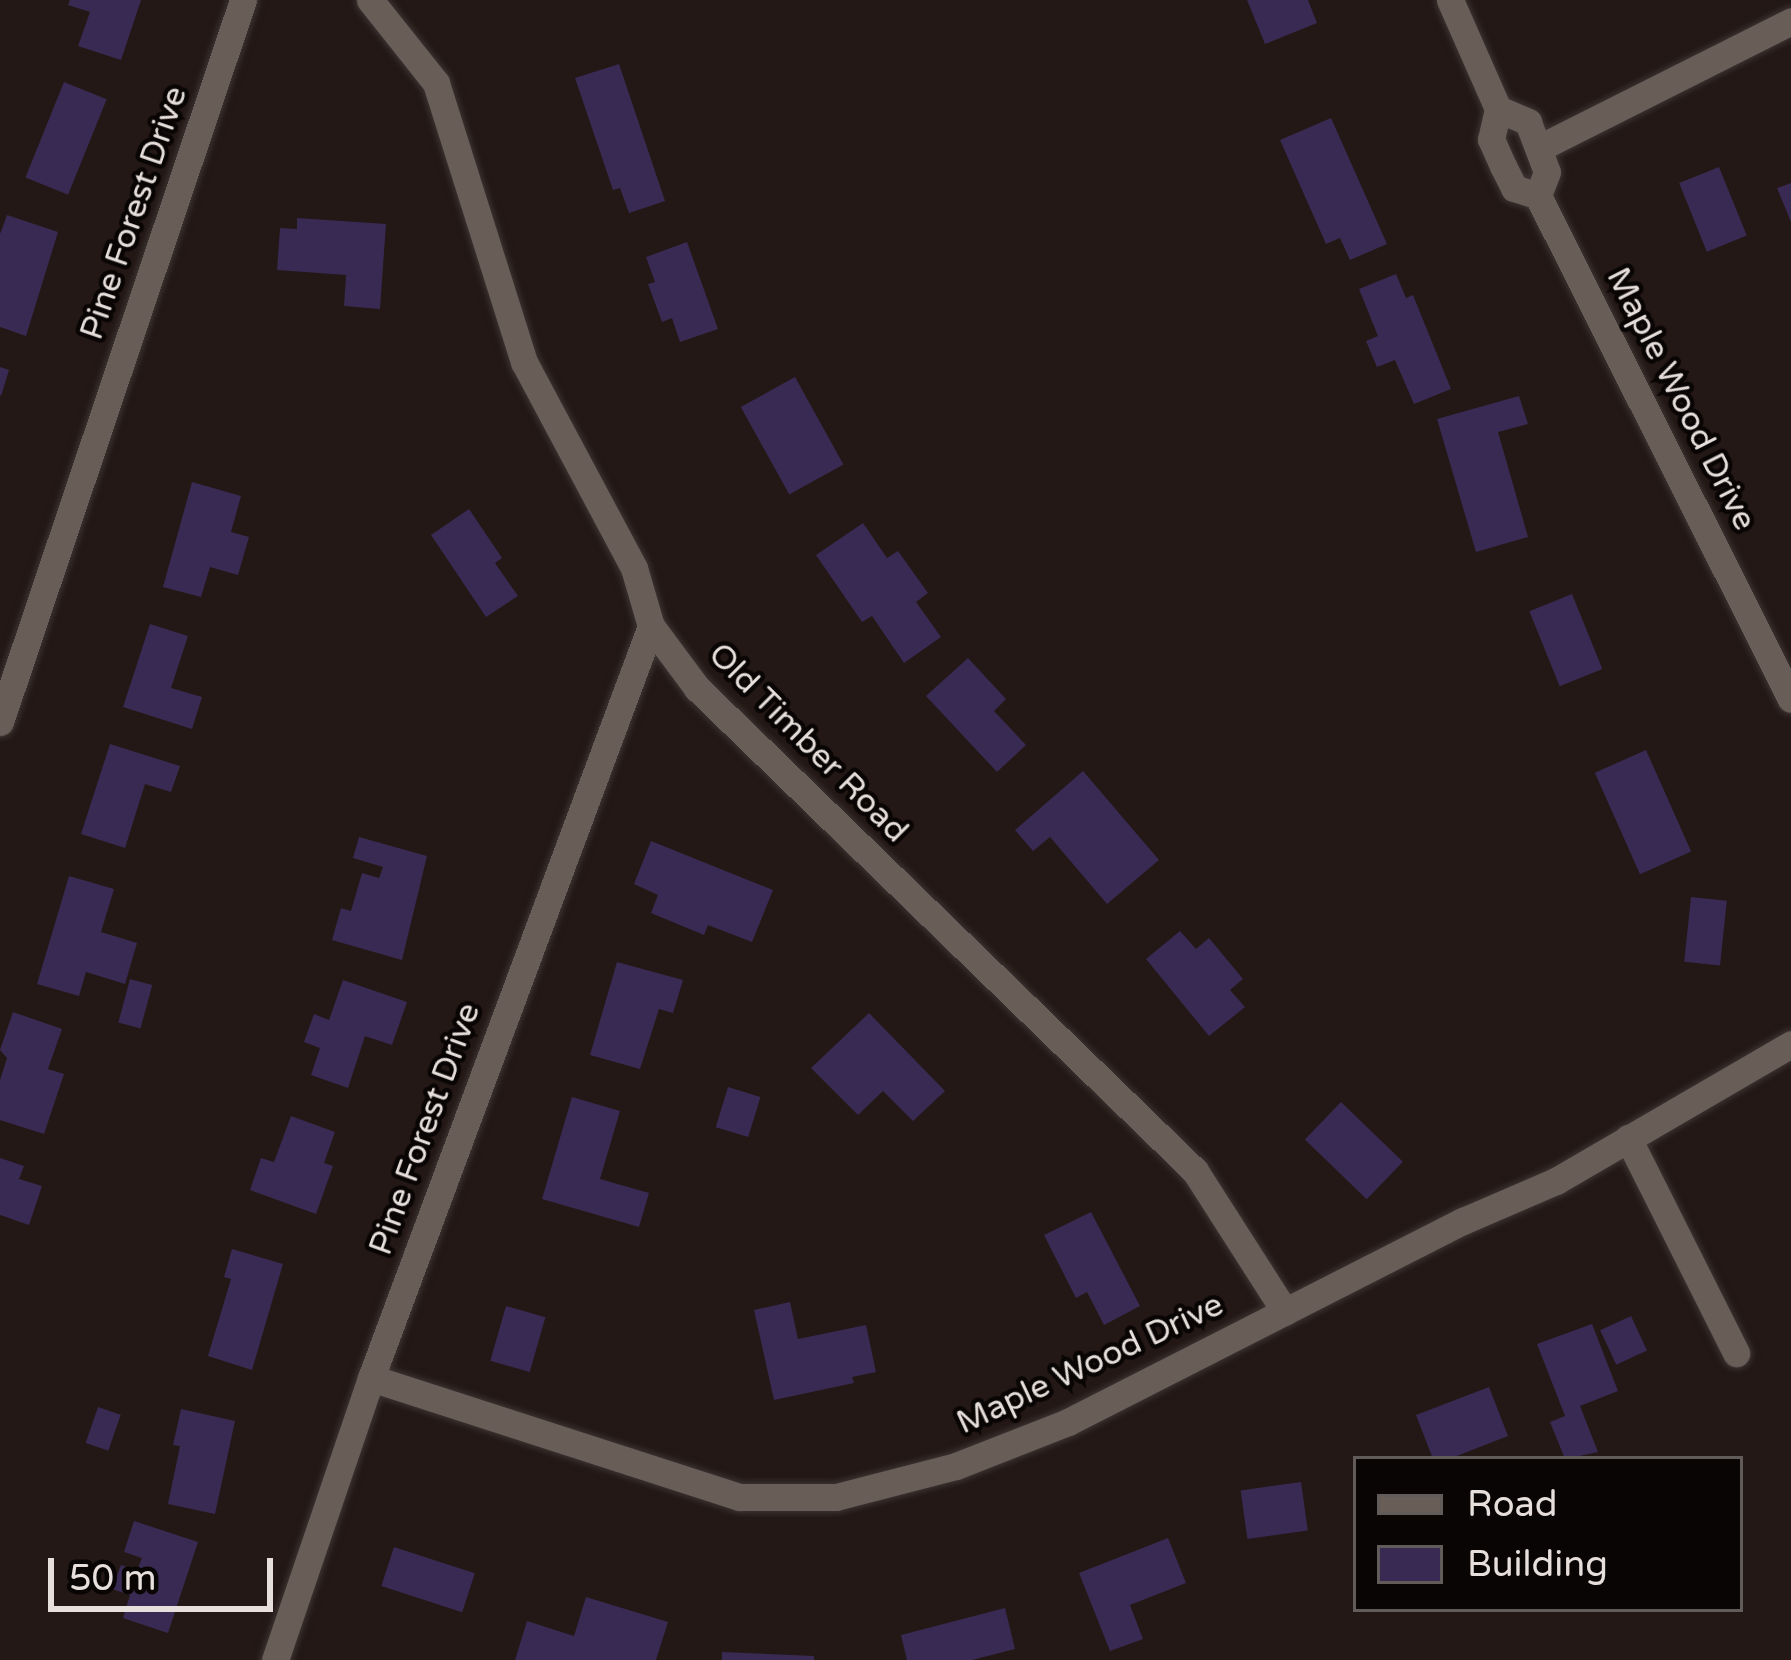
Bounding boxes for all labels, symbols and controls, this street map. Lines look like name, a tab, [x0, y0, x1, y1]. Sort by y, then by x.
street label: Pine Forest Drive	[72, 81, 196, 345]
street label: Maple Wood Drive	[1598, 261, 1764, 537]
street label: Old Timber Road	[700, 635, 916, 851]
street label: Pine Forest Drive	[361, 998, 489, 1260]
street label: Maple Wood Drive	[950, 1285, 1230, 1443]
legend	[1353, 1456, 1743, 1612]
text: Road	[1467, 1483, 1557, 1526]
scale bar	[54, 1534, 279, 1608]
text: Building	[1467, 1543, 1608, 1586]
text: 50 m	[69, 1557, 157, 1600]

